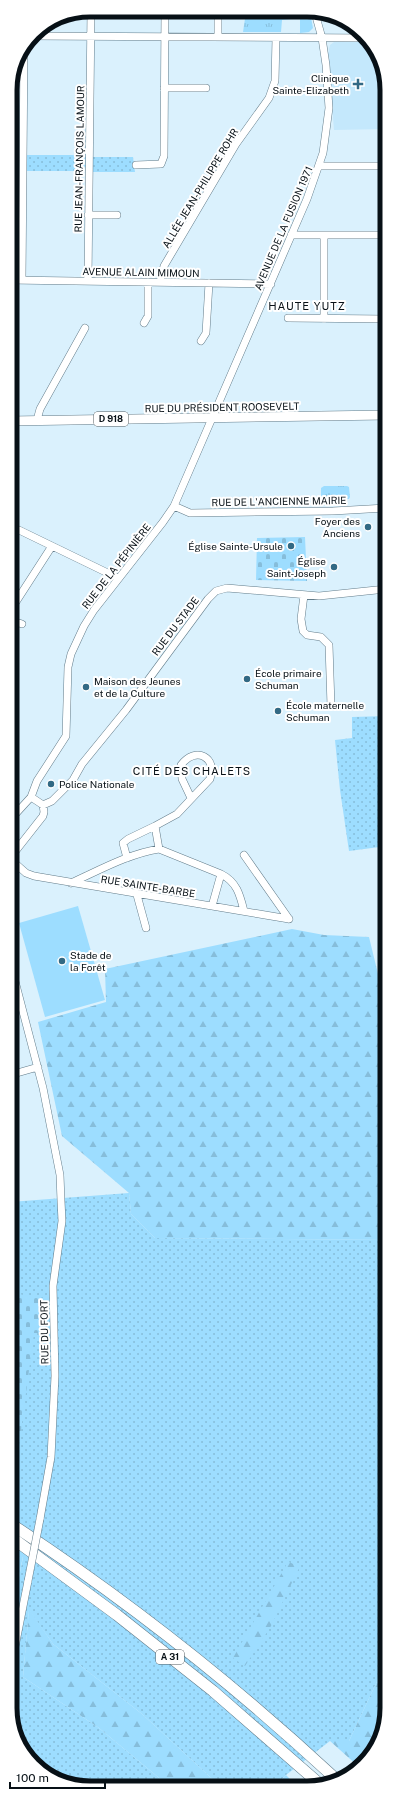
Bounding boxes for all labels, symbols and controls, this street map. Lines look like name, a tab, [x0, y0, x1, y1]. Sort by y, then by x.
place label: Clinique Sainte-Elizabeth	[272, 72, 349, 96]
marker: Clinique Sainte-Elizabeth	[352, 78, 364, 90]
street label: RUE JEAN-FRANÇOIS LAMOUR	[72, 85, 86, 233]
street label: ALLÉE JEAN-PHILIPPE ROHR	[160, 126, 241, 250]
street label: AVENUE DE LA FUSION 1971	[251, 164, 315, 292]
street label: AVENUE ALAIN MIMOUN	[82, 265, 200, 279]
district label: HAUTE YUTZ	[268, 300, 346, 312]
street label: RUE DU PRÉSIDENT ROOSEVELT	[145, 400, 299, 414]
road number: D 918	[94, 412, 128, 426]
street label: RUE DE L'ANCIENNE MAIRIE	[211, 494, 347, 508]
place label: Foyer des Anciens	[315, 515, 360, 539]
street label: RUE DE LA PÉPINIÈRE	[79, 521, 153, 611]
marker: Foyer des Anciens	[363, 522, 373, 532]
place label: Église Sainte-Ursule	[188, 540, 283, 552]
marker: Église Sainte-Ursule	[286, 541, 296, 551]
place label: Église Saint-Joseph	[267, 555, 326, 579]
marker: Église Saint-Joseph	[329, 562, 339, 572]
street label: RUE DU STADE	[149, 594, 201, 658]
place label: École primaire Schuman	[255, 667, 322, 691]
marker: École primaire Schuman	[242, 674, 252, 684]
place label: Maison des Jeunes et de la Culture	[94, 675, 181, 699]
marker: Maison des Jeunes et de la Culture	[81, 682, 91, 692]
place label: École maternelle Schuman	[286, 699, 364, 723]
marker: École maternelle Schuman	[273, 706, 283, 716]
district label: CITÉ DES CHALETS	[133, 764, 251, 777]
place label: Police Nationale	[59, 778, 135, 790]
marker: Police Nationale	[46, 779, 56, 789]
street label: RUE SAINTE-BARBE	[100, 873, 196, 899]
place label: Stade de la Forêt	[70, 949, 112, 973]
marker: Stade de la Forêt	[57, 956, 67, 966]
street label: RUE DU FORT	[37, 1300, 51, 1364]
road number: A 31	[156, 1650, 184, 1664]
scale bar	[10, 1764, 105, 1790]
text: 100 m	[16, 1771, 49, 1785]

